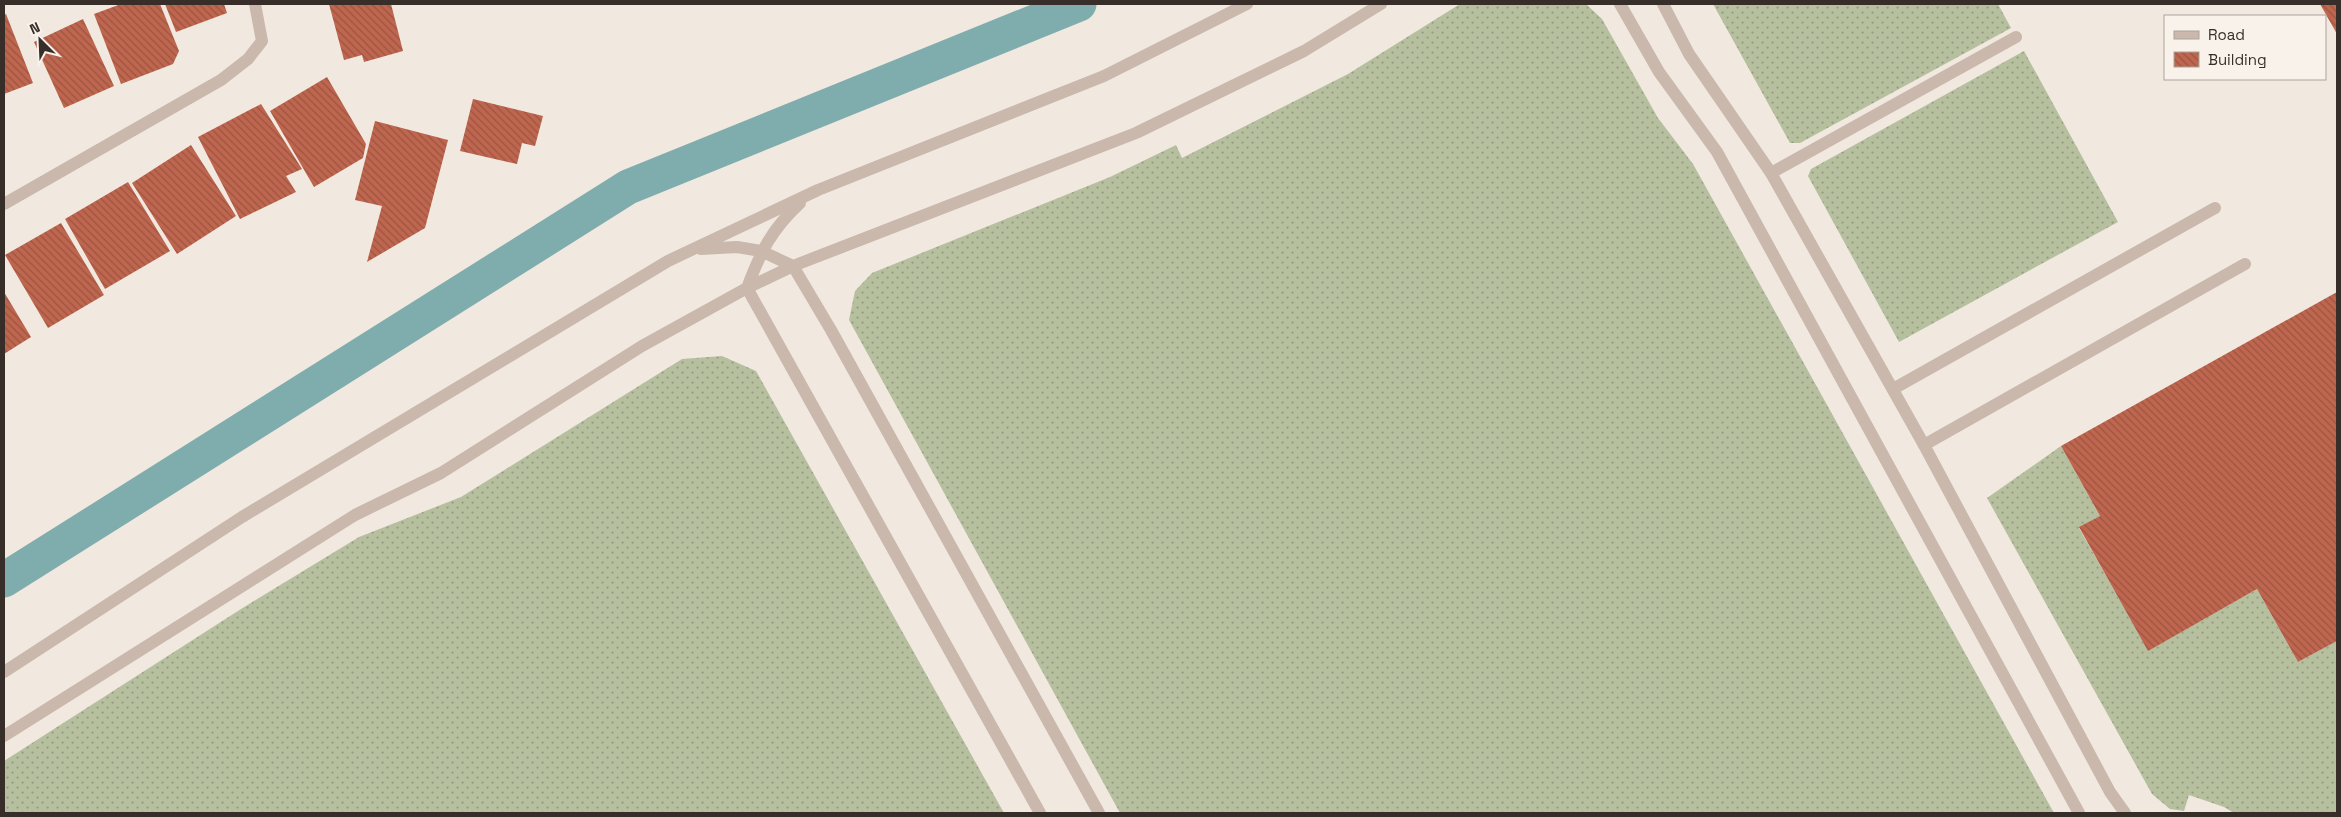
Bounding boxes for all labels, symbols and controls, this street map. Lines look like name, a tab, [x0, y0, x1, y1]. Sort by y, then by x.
north arrow	[15, 15, 65, 65]
legend	[2164, 15, 2326, 80]
text: N	[27, 18, 43, 38]
text: Road	[2208, 25, 2245, 44]
text: Building	[2208, 50, 2267, 69]

